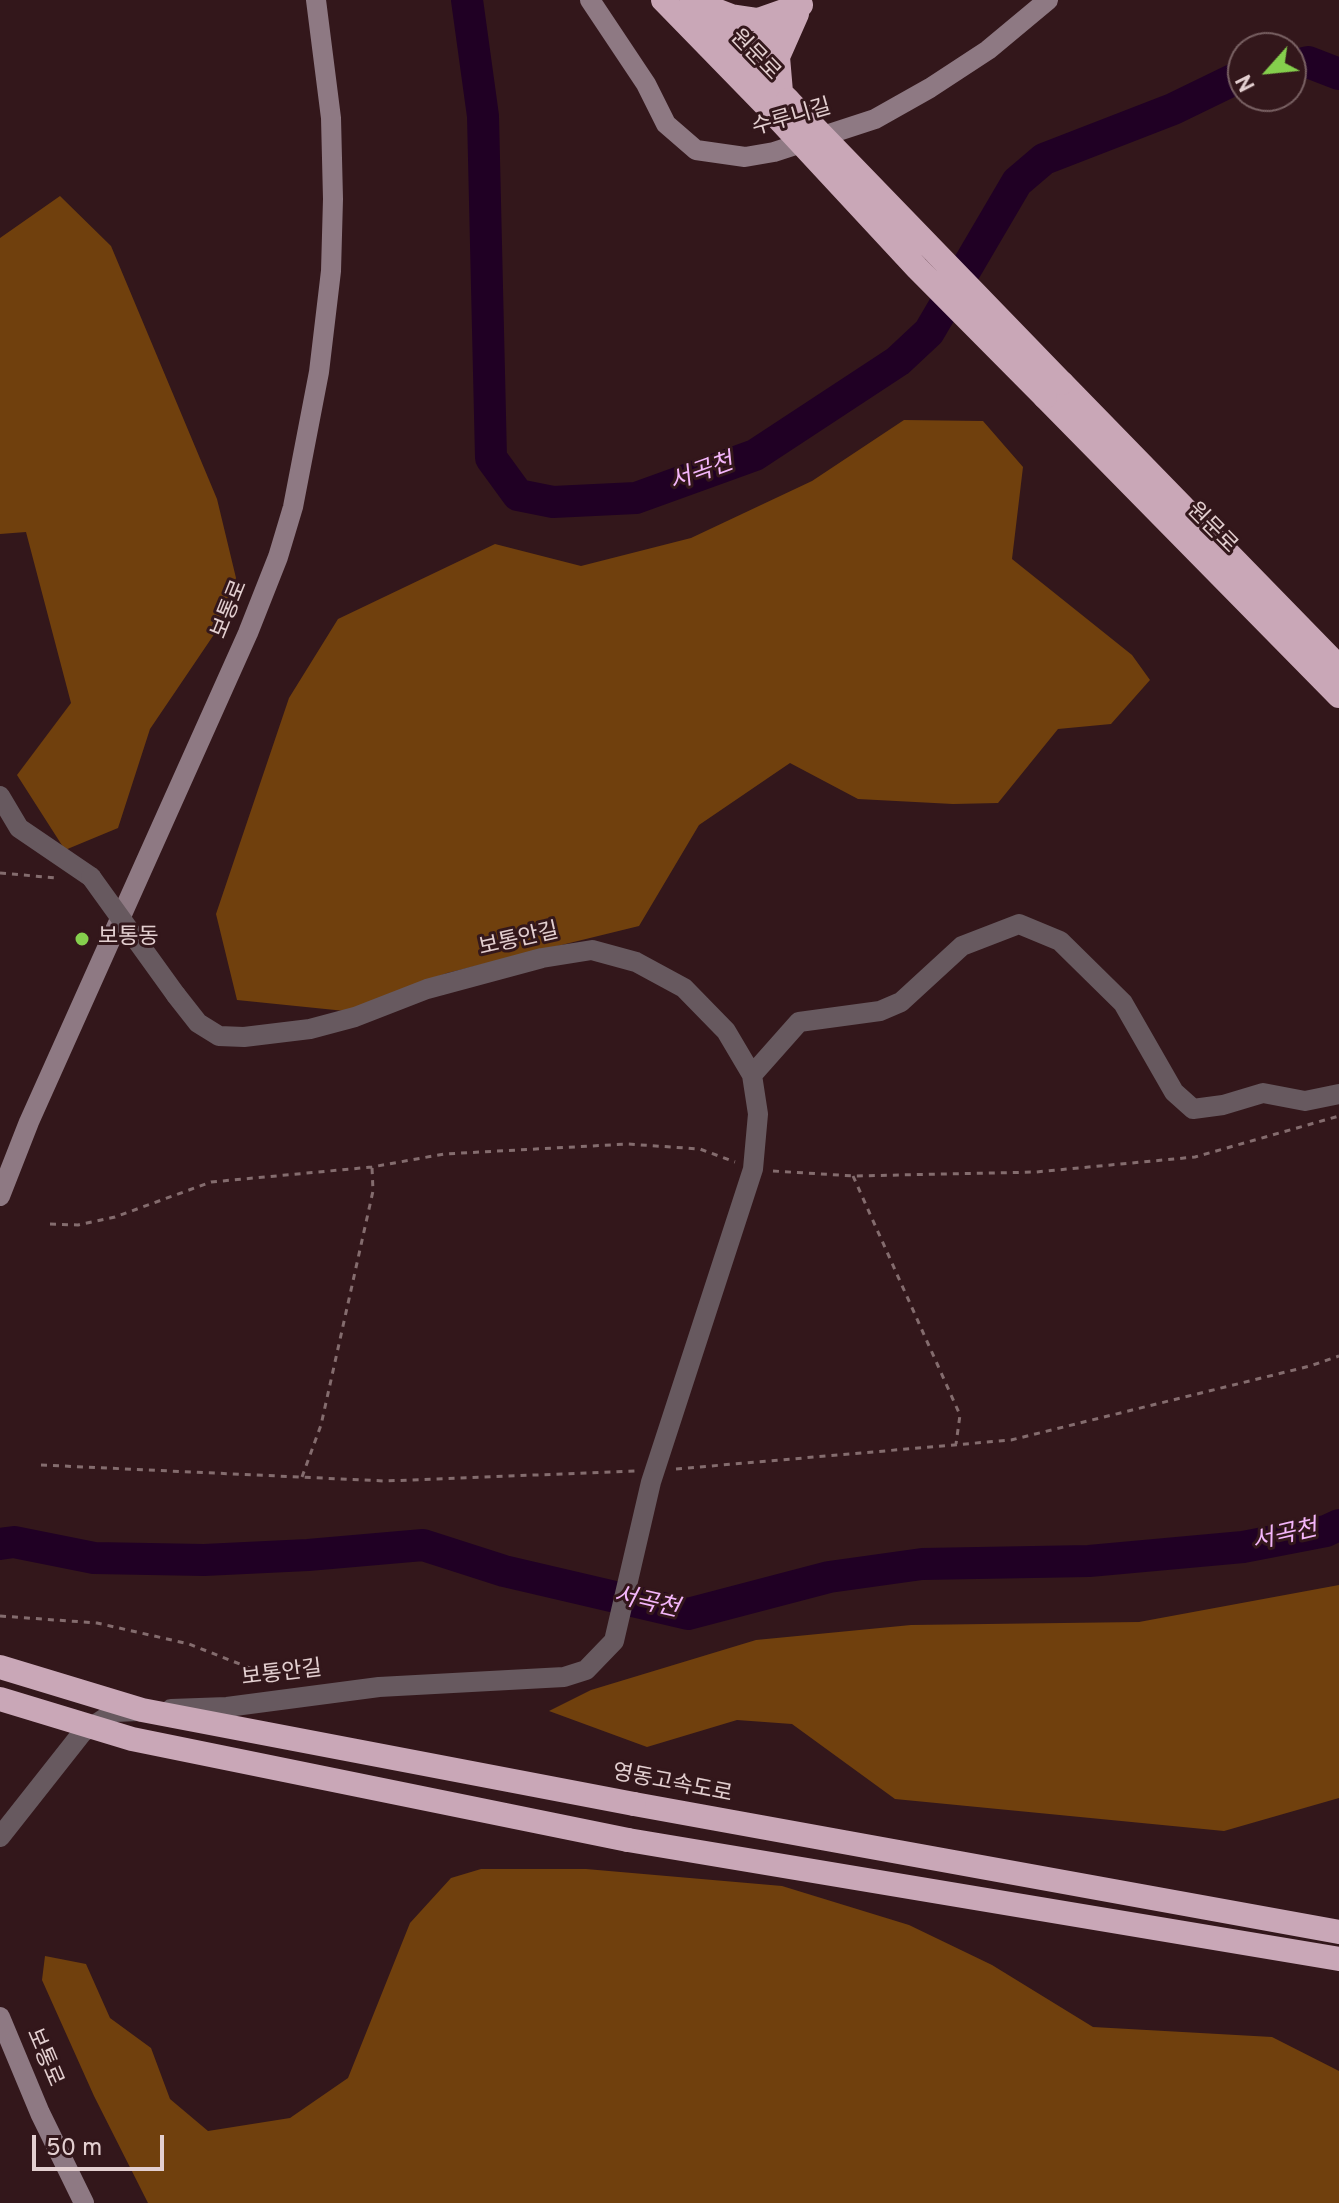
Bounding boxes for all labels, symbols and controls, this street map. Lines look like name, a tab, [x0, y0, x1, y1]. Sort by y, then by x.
street label: 원문로	[723, 25, 785, 87]
north arrow	[1227, 32, 1307, 112]
text: N	[1231, 69, 1263, 95]
street label: 수루니길	[749, 95, 835, 143]
water label: 서곡천	[666, 449, 738, 499]
street label: 원문로	[1180, 498, 1242, 560]
street label: 보통로	[207, 577, 255, 643]
street label: 보통안길	[477, 919, 561, 963]
place label: 보통동	[98, 926, 159, 952]
marker: 보통동	[73, 930, 91, 948]
water label: 서곡천	[1249, 1516, 1321, 1558]
water label: 서곡천	[610, 1583, 682, 1625]
street label: 보통안길	[240, 1657, 324, 1693]
street label: 영동고속도로	[610, 1760, 734, 1810]
street label: 보통로	[19, 2025, 67, 2091]
scale bar	[36, 2119, 168, 2169]
text: 50 m	[46, 2134, 102, 2164]

